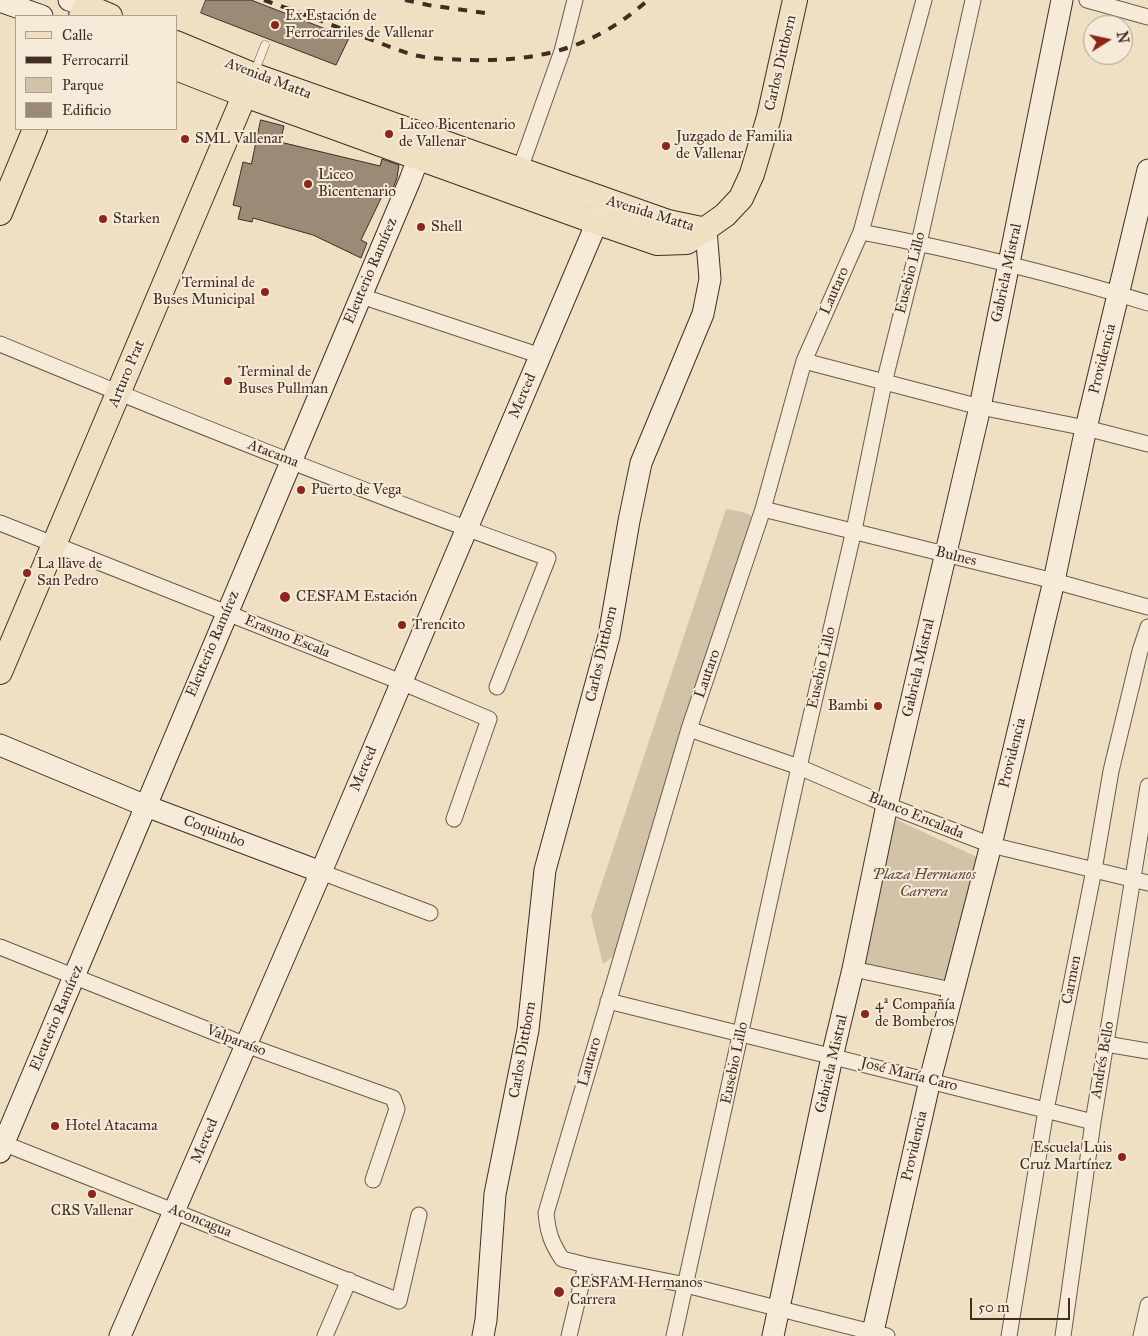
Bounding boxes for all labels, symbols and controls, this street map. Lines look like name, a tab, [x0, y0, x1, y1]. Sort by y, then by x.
place label: Ex Estación de Ferrocarriles de Vallenar	[285, 7, 434, 42]
street label: Carlos Dittborn	[761, 13, 801, 113]
legend	[15, 15, 178, 130]
north arrow	[1083, 15, 1133, 65]
marker: Ex Estación de Ferrocarriles de Vallenar	[269, 19, 281, 31]
text: Calle	[62, 26, 93, 44]
text: N	[1113, 30, 1132, 45]
text: Ferrocarril	[62, 51, 129, 69]
street label: Avenida Matta	[222, 54, 314, 104]
text: Parque	[62, 76, 104, 94]
text: Edificio	[62, 101, 111, 119]
place label: Liceo Bicentenario de Vallenar	[399, 116, 516, 151]
marker: Liceo Bicentenario de Vallenar	[383, 128, 395, 140]
place label: Juzgado de Familia de Vallenar	[676, 128, 792, 163]
place label: SML Vallenar	[195, 130, 283, 148]
marker: SML Vallenar	[179, 133, 191, 145]
marker: Juzgado de Familia de Vallenar	[660, 140, 672, 152]
place label: Liceo Bicentenario	[318, 166, 396, 201]
marker: Liceo Bicentenario	[302, 178, 314, 190]
street label: Avenida Matta	[604, 192, 696, 236]
place label: Starken	[113, 210, 160, 228]
marker: Starken	[97, 213, 109, 225]
street label: Eleuterio Ramírez	[341, 215, 401, 327]
place label: Shell	[431, 218, 462, 236]
marker: Shell	[415, 221, 427, 233]
street label: Gabriela Mistral	[988, 222, 1026, 324]
street label: Eusebio Lillo	[892, 230, 930, 316]
street label: Lautaro	[817, 264, 853, 318]
place label: Terminal de Buses Municipal	[153, 274, 255, 309]
marker: Terminal de Buses Municipal	[259, 286, 271, 298]
street label: Providencia	[1086, 322, 1120, 396]
street label: Arturo Prat	[105, 338, 149, 410]
place label: Terminal de Buses Pullman	[238, 363, 328, 398]
street label: Merced	[505, 371, 541, 421]
marker: Terminal de Buses Pullman	[222, 375, 234, 387]
street label: Atacama	[245, 436, 301, 472]
place label: Puerto de Vega	[311, 481, 402, 499]
marker: Puerto de Vega	[295, 484, 307, 496]
street label: Bulnes	[934, 543, 978, 571]
place label: La llave de San Pedro	[37, 555, 102, 590]
marker: La llave de San Pedro	[21, 567, 33, 579]
street label: Eleuterio Ramírez	[183, 588, 243, 700]
place label: CESFAM Estación	[296, 588, 417, 606]
marker: CESFAM Estación	[278, 590, 292, 604]
street label: Carlos Dittborn	[582, 604, 622, 704]
street label: Erasmo Escala	[241, 612, 333, 662]
place label: Trencito	[412, 616, 465, 634]
street label: Gabriela Mistral	[899, 617, 939, 719]
marker: Trencito	[396, 619, 408, 631]
street label: Eusebio Lillo	[804, 625, 840, 711]
street label: Lautaro	[691, 647, 725, 701]
place label: Bambi	[828, 697, 868, 715]
marker: Bambi	[872, 700, 884, 712]
street label: Providencia	[996, 716, 1030, 790]
street label: Merced	[346, 744, 382, 794]
street label: Blanco Encalada	[866, 789, 966, 843]
street label: Coquimbo	[181, 812, 247, 852]
park label: Plaza Hermanos Carrera	[872, 866, 976, 901]
street label: Carmen	[1058, 954, 1086, 1006]
street label: Eleuterio Ramírez	[27, 962, 87, 1074]
place label: 4ª Compañía de Bomberos	[875, 996, 955, 1031]
street label: Carlos Dittborn	[506, 1000, 540, 1100]
marker: 4ª Compañía de Bomberos	[859, 1008, 871, 1020]
street label: Gabriela Mistral	[812, 1013, 852, 1115]
street label: Eusebio Lillo	[718, 1020, 752, 1106]
street label: Andrés Bello	[1087, 1020, 1119, 1100]
street label: Valparaíso	[203, 1021, 269, 1061]
street label: Lautaro	[574, 1035, 606, 1089]
street label: José María Caro	[859, 1054, 959, 1096]
street label: Providencia	[898, 1109, 932, 1183]
street label: Merced	[187, 1116, 223, 1166]
place label: Hotel Atacama	[65, 1117, 158, 1135]
marker: Hotel Atacama	[49, 1120, 61, 1132]
place label: Escuela Luis Cruz Martínez	[1020, 1139, 1112, 1174]
marker: Escuela Luis Cruz Martínez	[1116, 1151, 1128, 1163]
marker: CRS Vallenar	[86, 1188, 98, 1200]
street label: Aconcagua	[166, 1200, 234, 1242]
place label: CRS Vallenar	[51, 1202, 133, 1220]
place label: CESFAM Hermanos Carrera	[570, 1274, 702, 1309]
marker: CESFAM Hermanos Carrera	[552, 1285, 566, 1299]
scale bar	[973, 1288, 1073, 1320]
text: 50 m	[978, 1298, 1010, 1316]

